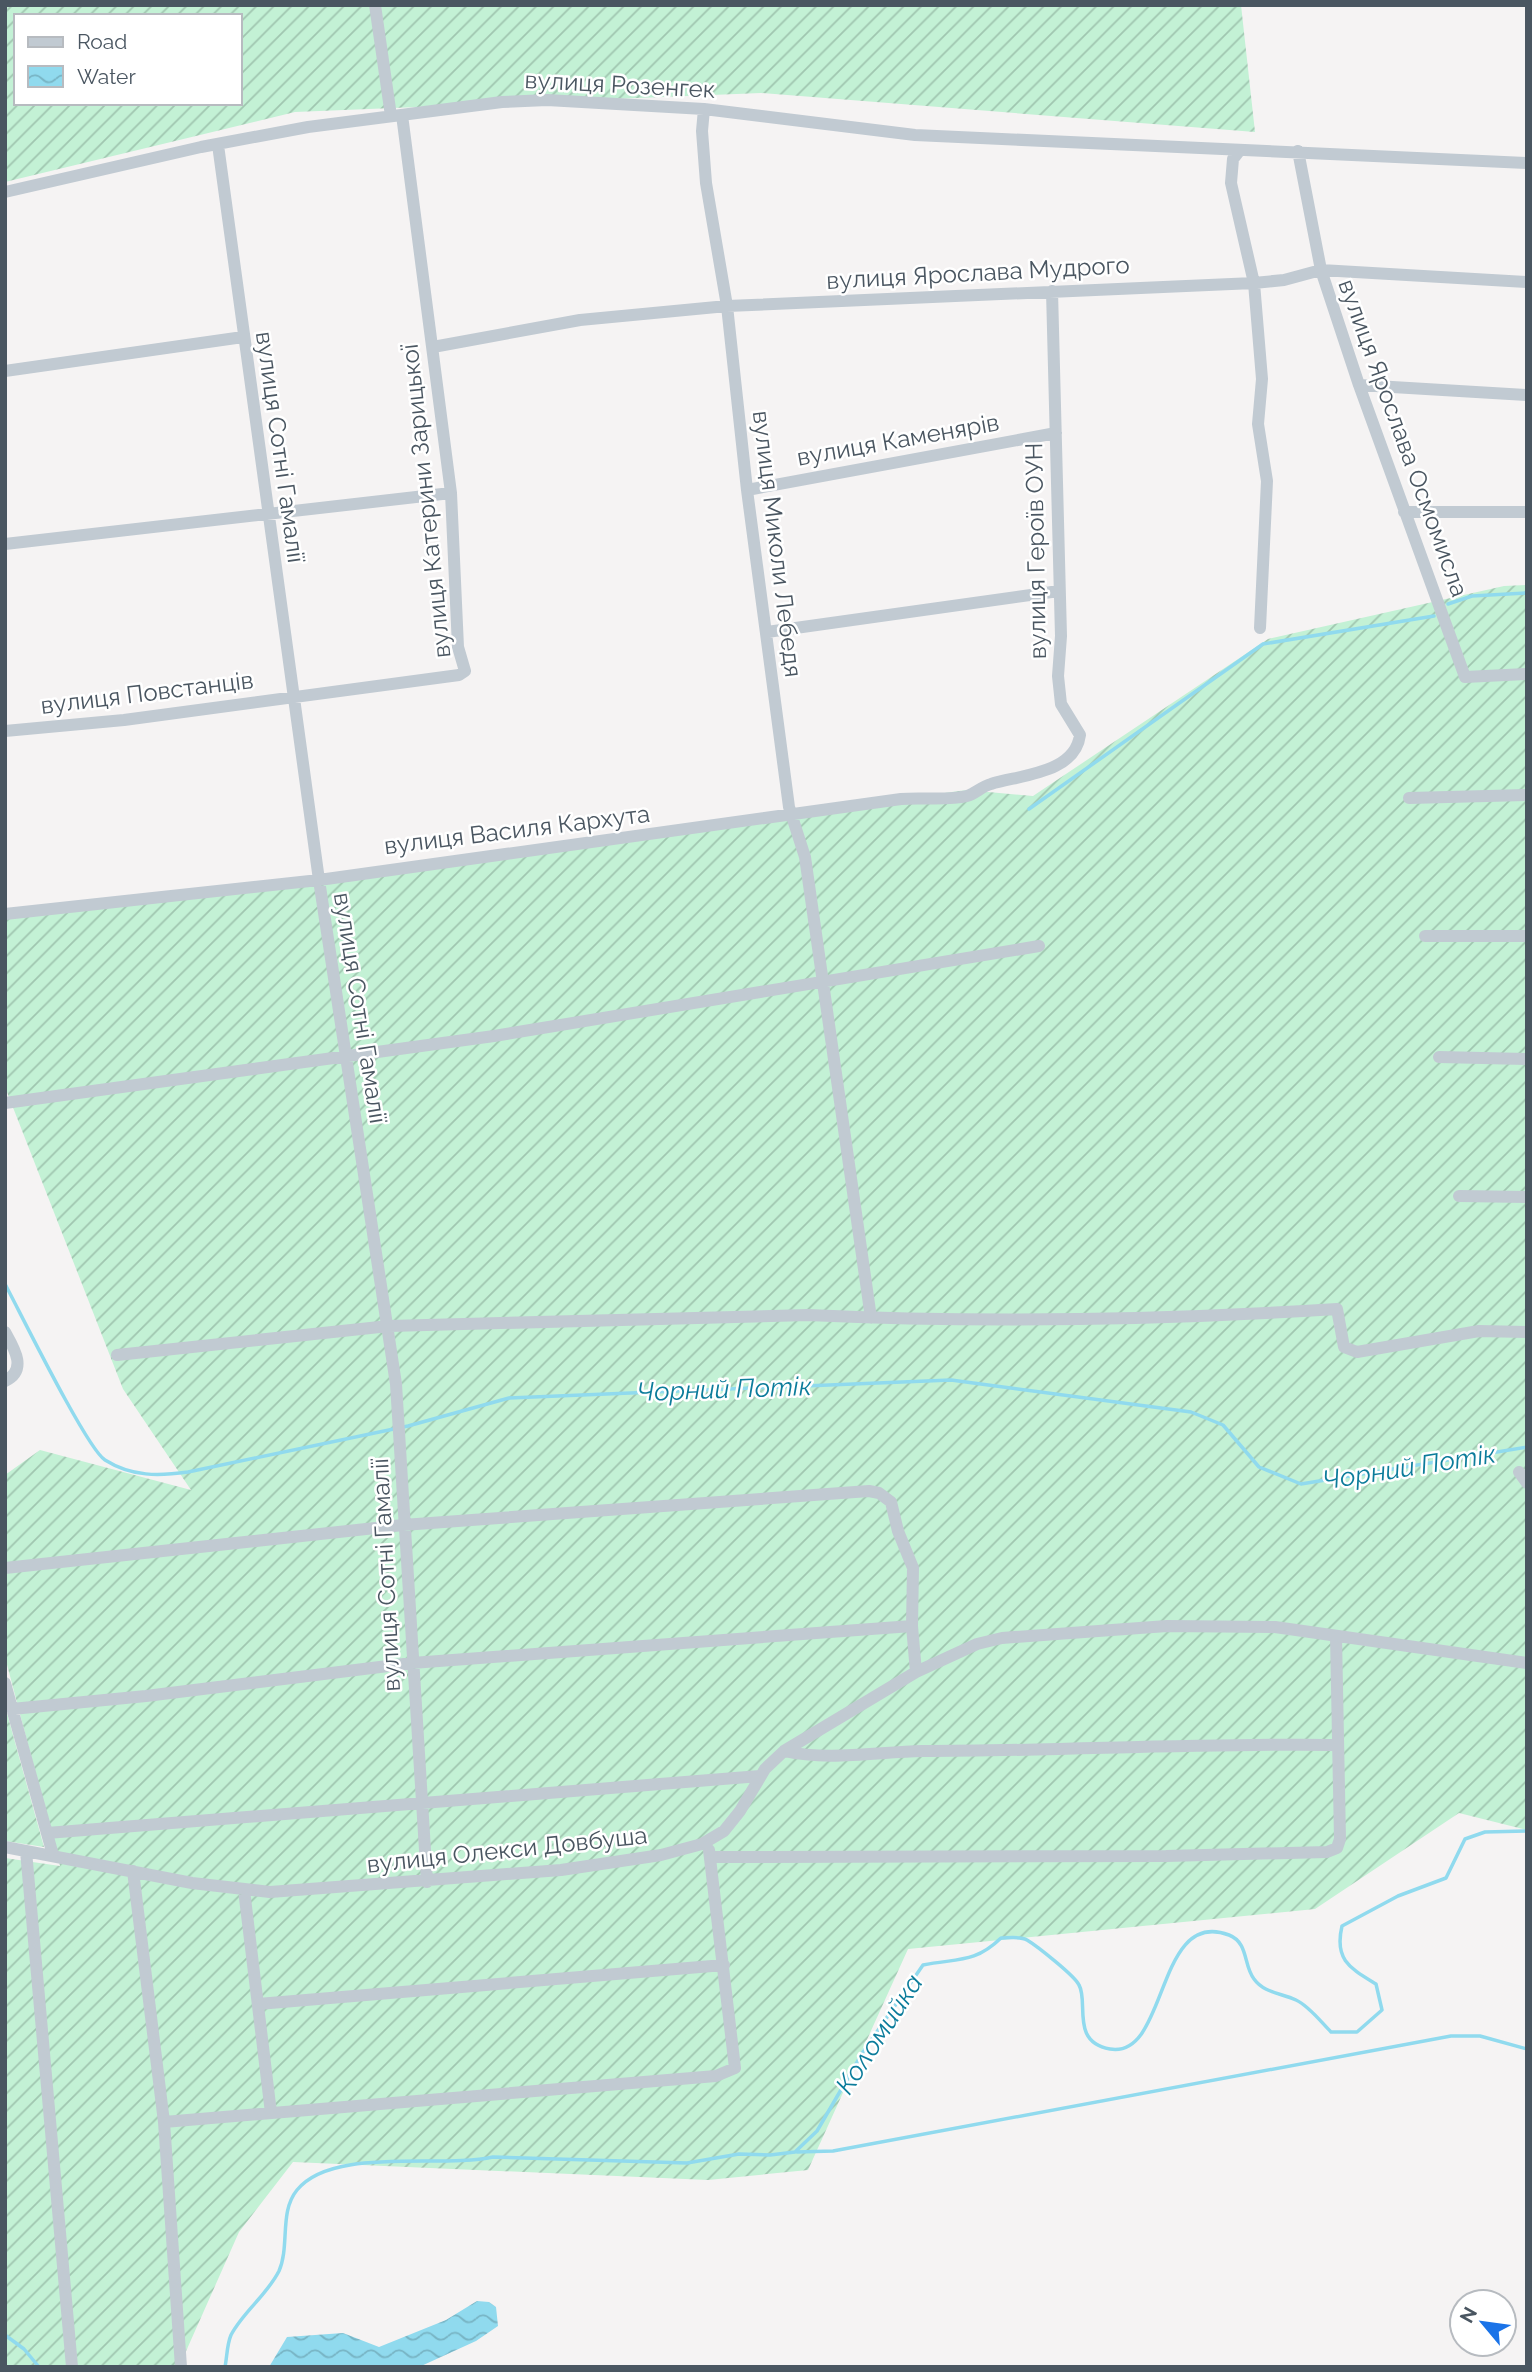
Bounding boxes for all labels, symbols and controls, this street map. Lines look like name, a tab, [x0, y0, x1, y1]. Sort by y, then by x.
legend	[14, 14, 242, 105]
text: Road	[77, 29, 127, 54]
text: Water	[77, 64, 136, 89]
street label: вулиця Розенгек	[524, 65, 716, 104]
street label: вулиця Ярослава Мудрого	[826, 250, 1130, 295]
street label: вулиця Ярослава Осмомисла	[1332, 275, 1475, 601]
street label: вулиця Сотні Гамалії	[250, 329, 311, 565]
street label: вулиця Катерини Зарицької	[395, 342, 456, 659]
street label: вулиця Каменярів	[795, 407, 1001, 472]
street label: вулиця Миколи Лебедя	[747, 409, 808, 679]
street label: вулиця Героїв ОУН	[1019, 443, 1052, 659]
street label: вулиця Повстанців	[39, 665, 255, 720]
street label: вулиця Василя Кархута	[382, 799, 651, 860]
street label: вулиця Сотні Гамалії	[328, 890, 393, 1126]
water label: Чорний Потік	[636, 1371, 812, 1407]
water label: Чорний Потік	[1320, 1438, 1498, 1495]
street label: вулиця Сотні Гамалії	[365, 1457, 406, 1692]
street label: вулиця Олекси Довбуша	[365, 1820, 649, 1879]
water label: Коломийка	[829, 1969, 929, 2099]
north arrow	[1448, 2288, 1518, 2358]
text: N	[1455, 2303, 1481, 2326]

